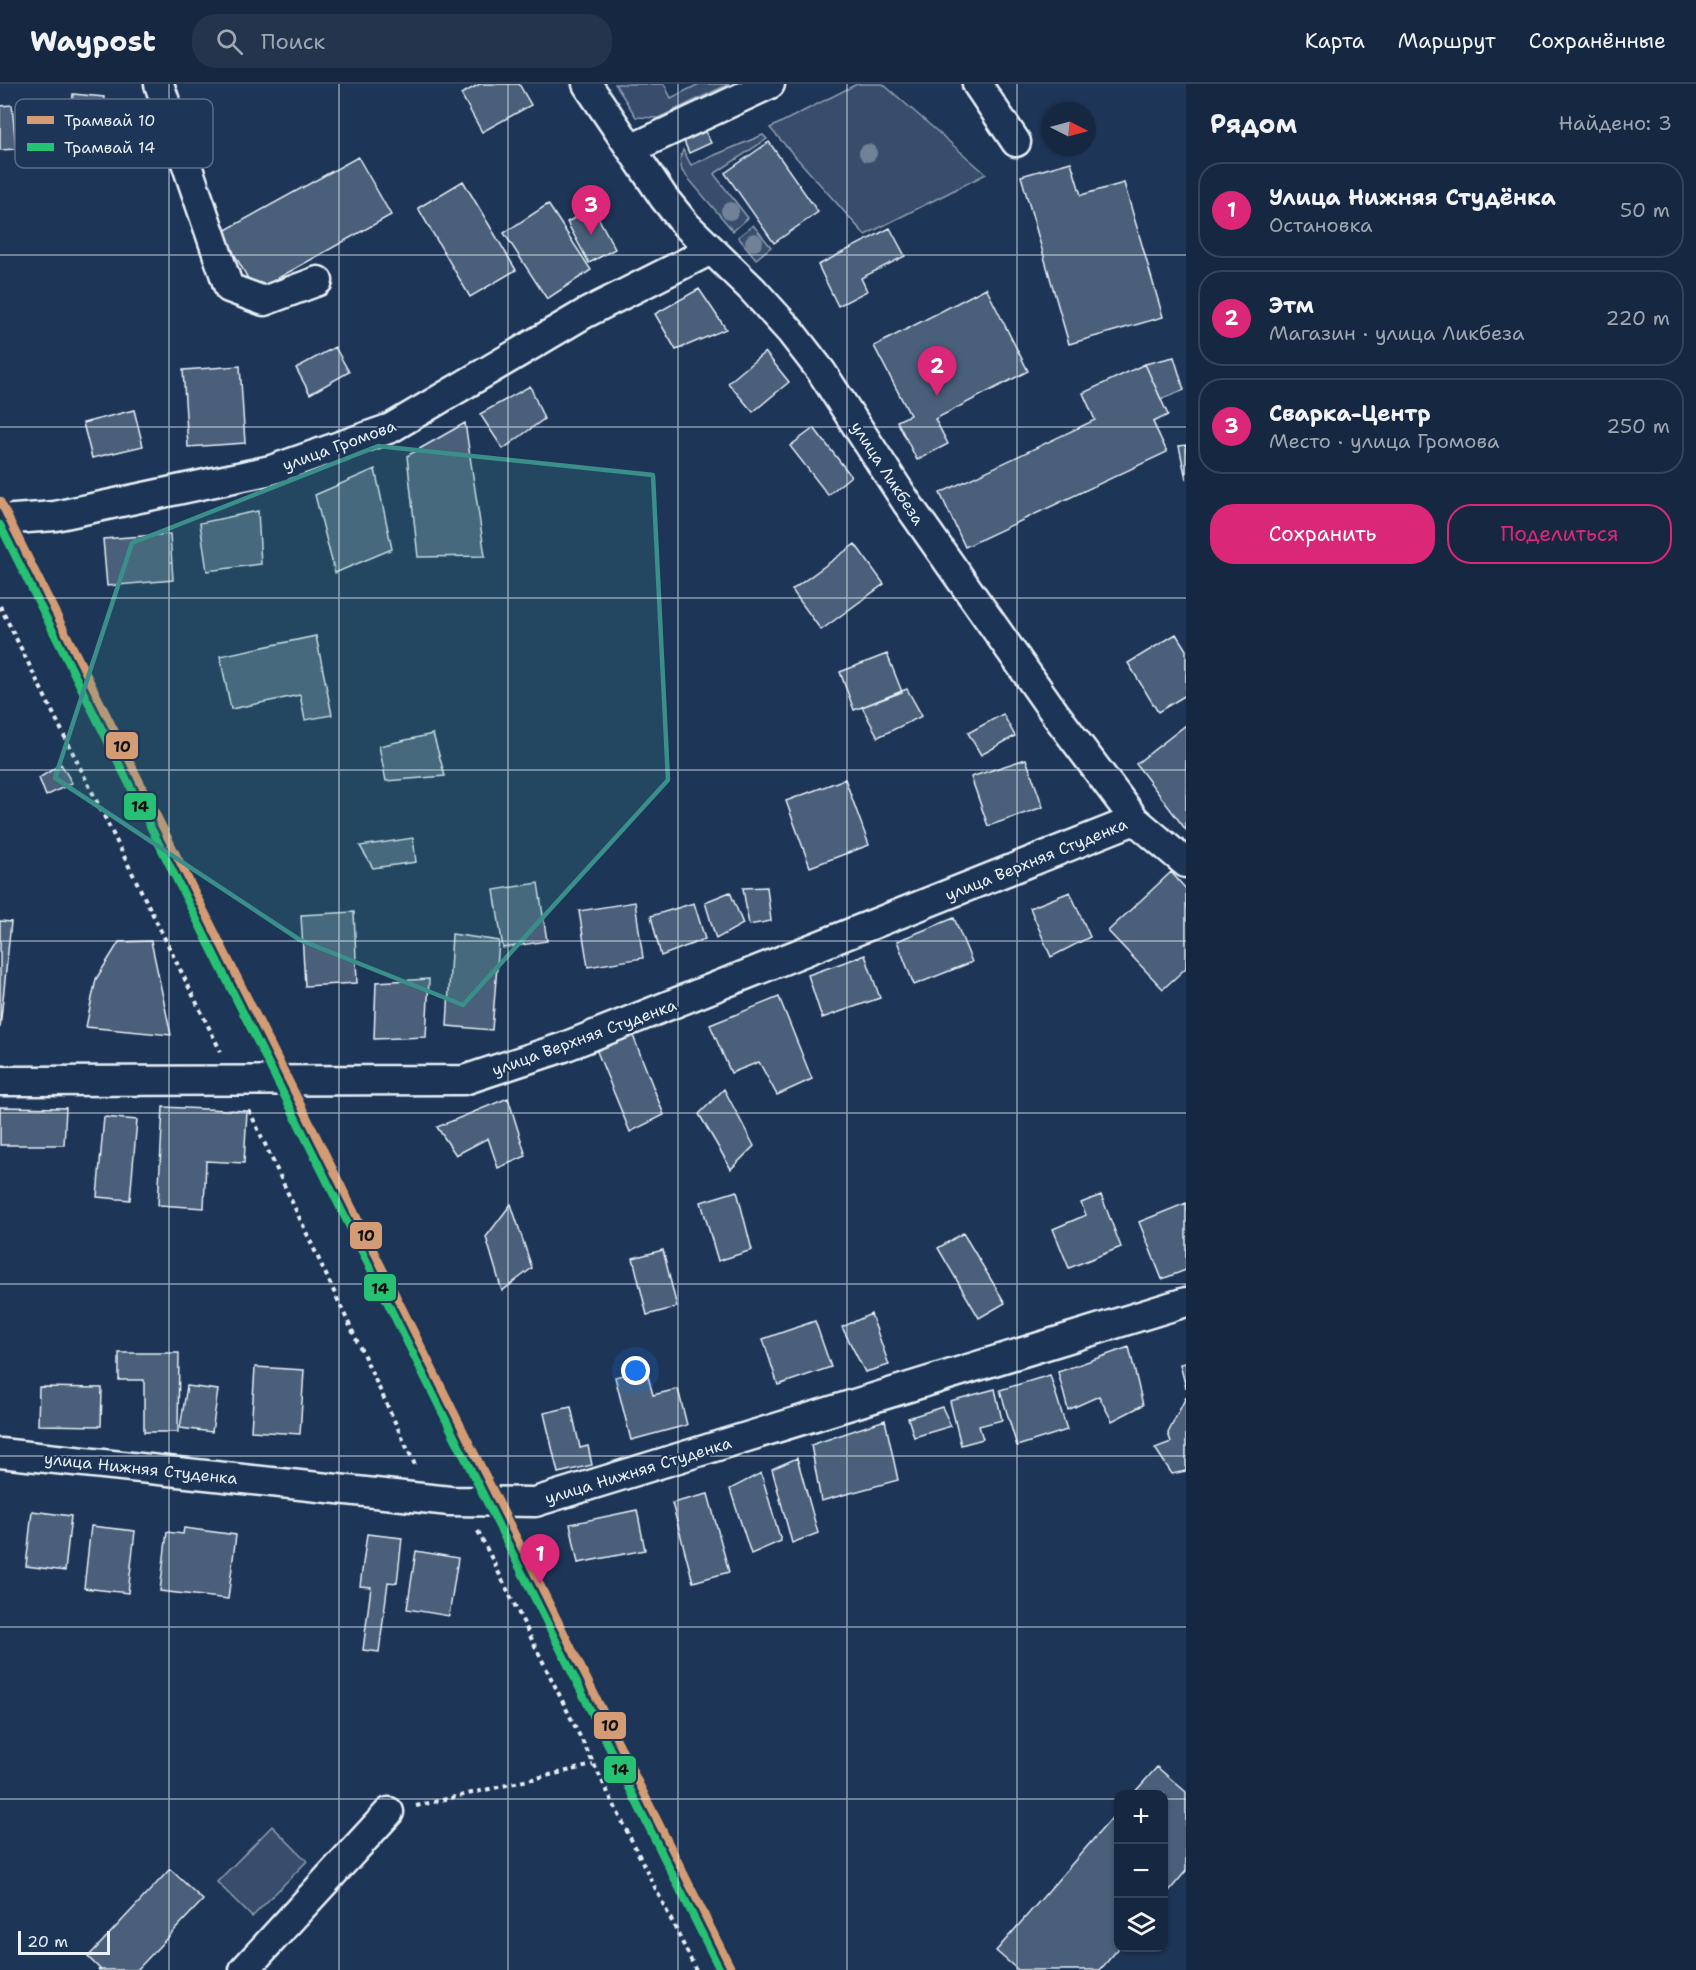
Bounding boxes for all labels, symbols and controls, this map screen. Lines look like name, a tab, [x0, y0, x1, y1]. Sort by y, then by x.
search box	[192, 14, 612, 68]
text: Waypost	[30, 22, 156, 60]
icon: search	[213, 25, 246, 58]
text: Поиск	[261, 27, 325, 56]
text: Карта	[1305, 27, 1365, 55]
text: Маршрут	[1398, 27, 1496, 55]
text: Сохранённые	[1529, 27, 1666, 55]
legend	[15, 99, 213, 168]
north arrow	[1042, 102, 1096, 156]
text: Рядом	[1210, 106, 1297, 141]
text: Трамвай 10	[64, 110, 156, 131]
text: Найдено: 3	[1559, 110, 1672, 136]
text: Трамвай 14	[64, 137, 155, 158]
text: Улица Нижняя Студёнка	[1269, 183, 1556, 212]
pin: 3	[572, 186, 610, 235]
text: 1	[1227, 197, 1236, 223]
text: 50 m	[1620, 197, 1670, 223]
text: Остановка	[1269, 212, 1373, 238]
text: Этм	[1269, 291, 1314, 320]
text: 2	[1225, 305, 1239, 331]
text: 220 m	[1606, 305, 1670, 331]
text: Магазин · улица Ликбеза	[1269, 320, 1525, 346]
pin: 2	[918, 346, 956, 396]
text: Сварка-Центр	[1269, 399, 1431, 428]
text: 3	[1225, 413, 1239, 439]
text: 250 m	[1606, 413, 1670, 439]
street label: улица Громова	[279, 415, 399, 476]
street label: улица Ликбеза	[846, 417, 929, 529]
text: Место · улица Громова	[1269, 428, 1499, 454]
button: Сохранить	[1210, 504, 1435, 564]
button: Поделиться	[1447, 504, 1672, 564]
line badge: 10	[105, 731, 139, 760]
text: 10	[113, 736, 131, 757]
line badge: 14	[123, 792, 157, 821]
text: 14	[131, 796, 149, 817]
street label: улица Верхняя Студенка	[942, 813, 1130, 906]
street label: улица Верхняя Студенка	[489, 994, 679, 1081]
line badge: 10	[349, 1221, 383, 1250]
text: 10	[357, 1225, 375, 1246]
line badge: 14	[363, 1273, 397, 1302]
text: 14	[371, 1278, 389, 1299]
your location	[621, 1356, 650, 1385]
street label: улица Нижняя Cтуденкa	[542, 1432, 734, 1509]
street label: улица Нижняя Cтуденкa	[43, 1448, 239, 1489]
pin: 1	[520, 1534, 560, 1584]
line badge: 10	[593, 1711, 627, 1740]
text: 10	[601, 1715, 619, 1736]
line badge: 14	[603, 1755, 637, 1784]
text: 14	[611, 1759, 629, 1780]
map controls	[1114, 1790, 1168, 1952]
button: +	[1114, 1790, 1168, 1844]
button: −	[1114, 1844, 1168, 1898]
button: layers	[1114, 1898, 1168, 1952]
scale bar	[18, 1928, 110, 1956]
text: 20 m	[27, 1931, 68, 1952]

